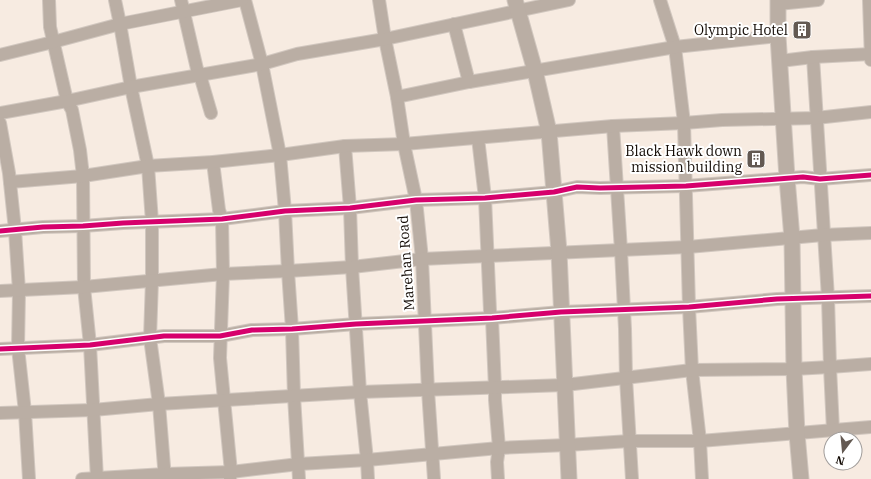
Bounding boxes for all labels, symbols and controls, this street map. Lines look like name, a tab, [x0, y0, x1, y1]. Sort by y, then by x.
building icon: Olympic Hotel	[791, 19, 813, 41]
place label: Olympic Hotel	[694, 21, 788, 39]
place label: Black Hawk down mission building	[625, 142, 742, 176]
building icon: Black Hawk down mission building	[745, 148, 767, 170]
street label: Marehan Road	[394, 214, 418, 311]
north arrow	[823, 431, 863, 471]
text: N	[834, 453, 846, 469]

